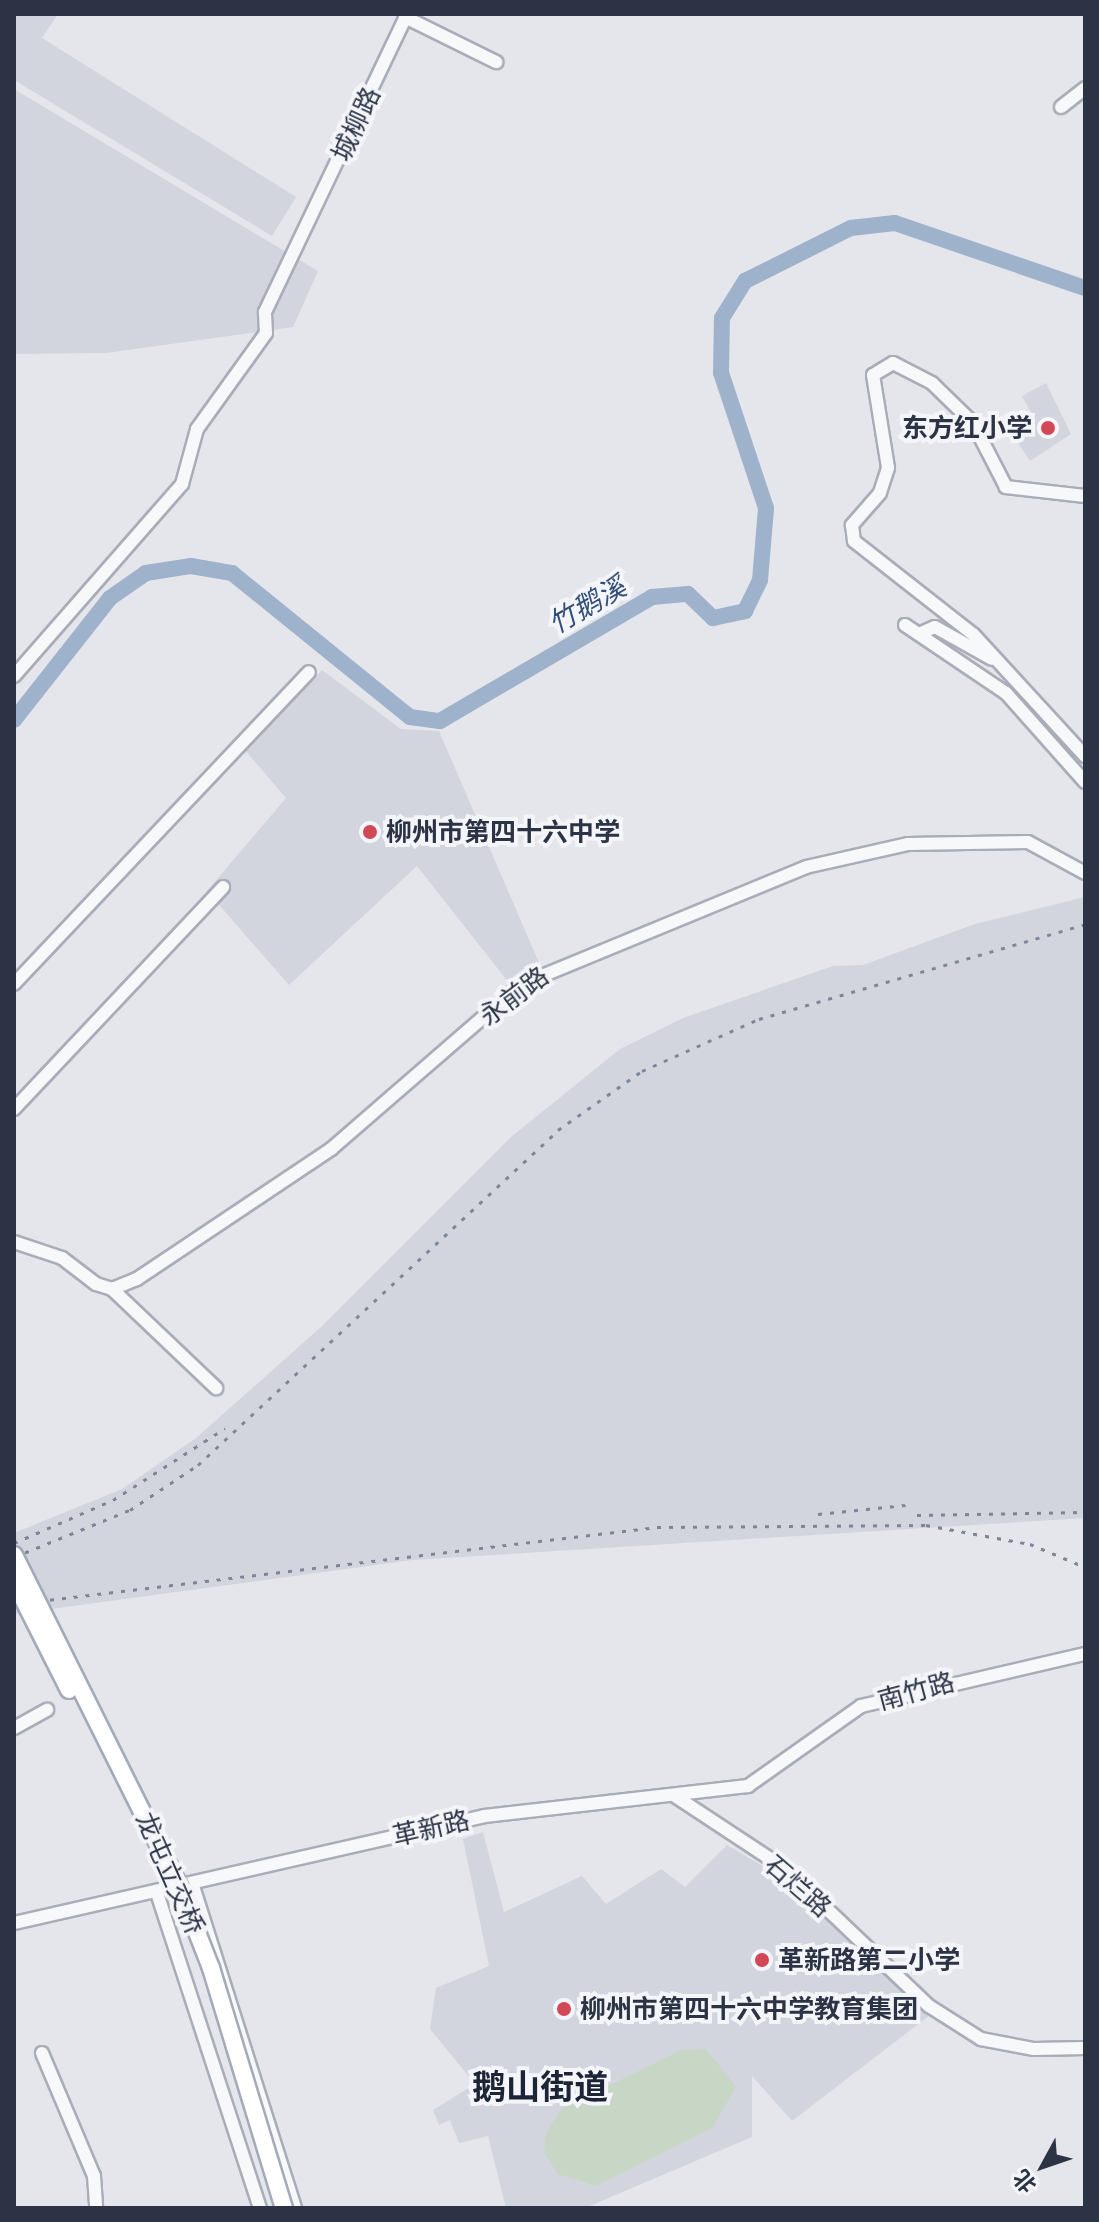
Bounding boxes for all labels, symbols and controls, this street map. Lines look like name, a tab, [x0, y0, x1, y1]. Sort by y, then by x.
street label: 城柳路	[325, 82, 387, 166]
place label: 东方红小学	[902, 412, 1032, 444]
marker: 东方红小学	[1039, 419, 1057, 437]
water label: 竹鹅溪	[542, 569, 632, 641]
place label: 柳州市第四十六中学	[386, 816, 620, 848]
marker: 柳州市第四十六中学	[361, 823, 379, 841]
street label: 永前路	[473, 960, 555, 1032]
street label: 南竹路	[874, 1666, 958, 1716]
street label: 革新路	[389, 1804, 473, 1852]
street label: 龙屯立交桥	[129, 1807, 211, 1939]
street label: 石烂路	[758, 1849, 838, 1923]
place label: 革新路第二小学	[778, 1944, 960, 1976]
marker: 革新路第二小学	[753, 1951, 771, 1969]
place label: 柳州市第四十六中学教育集团	[580, 1993, 918, 2025]
marker: 柳州市第四十六中学教育集团	[555, 2000, 573, 2018]
district label: 鹅山街道	[472, 2067, 608, 2107]
north arrow	[1003, 2126, 1083, 2206]
text: 北	[1008, 2165, 1042, 2198]

